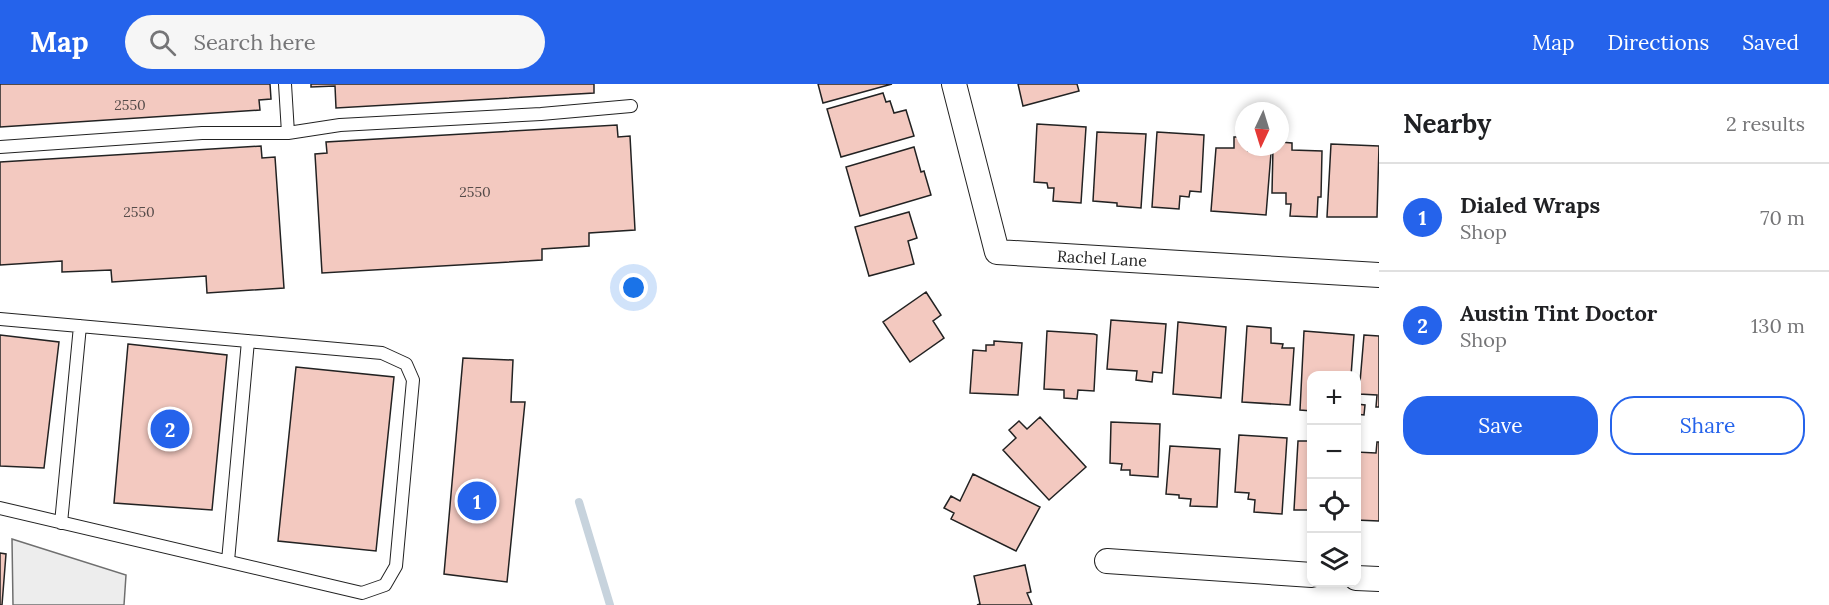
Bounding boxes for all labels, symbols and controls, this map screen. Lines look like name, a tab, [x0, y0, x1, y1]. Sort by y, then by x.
search box	[125, 15, 545, 69]
text: Map	[30, 24, 89, 60]
icon: search	[146, 26, 179, 59]
text: Search here	[194, 28, 316, 56]
text: Map	[1532, 29, 1575, 56]
text: Directions	[1608, 29, 1709, 56]
text: Saved	[1742, 29, 1799, 56]
house number: 2550	[114, 96, 146, 114]
north arrow	[1235, 102, 1289, 156]
text: Nearby	[1403, 107, 1491, 140]
text: 2 results	[1726, 111, 1805, 136]
house number: 2550	[459, 183, 491, 201]
text: Dialed Wraps	[1460, 191, 1600, 219]
house number: 2550	[123, 203, 155, 221]
text: 1	[1418, 205, 1427, 230]
text: 70 m	[1760, 205, 1805, 230]
text: Shop	[1460, 219, 1507, 244]
street label: Rachel Lane	[1057, 246, 1148, 270]
your location	[619, 273, 648, 302]
text: Austin Tint Doctor	[1460, 299, 1657, 327]
text: 2	[1417, 313, 1428, 338]
text: 130 m	[1751, 313, 1805, 338]
text: Shop	[1460, 327, 1507, 352]
map controls	[1307, 371, 1361, 587]
button: +	[1307, 371, 1361, 425]
button: Save	[1403, 396, 1598, 455]
button: Share	[1610, 396, 1805, 455]
pin: 2	[150, 406, 190, 452]
button: −	[1307, 425, 1361, 479]
pin: 1	[458, 478, 496, 524]
button: locate	[1307, 479, 1361, 533]
button: layers	[1307, 533, 1361, 587]

